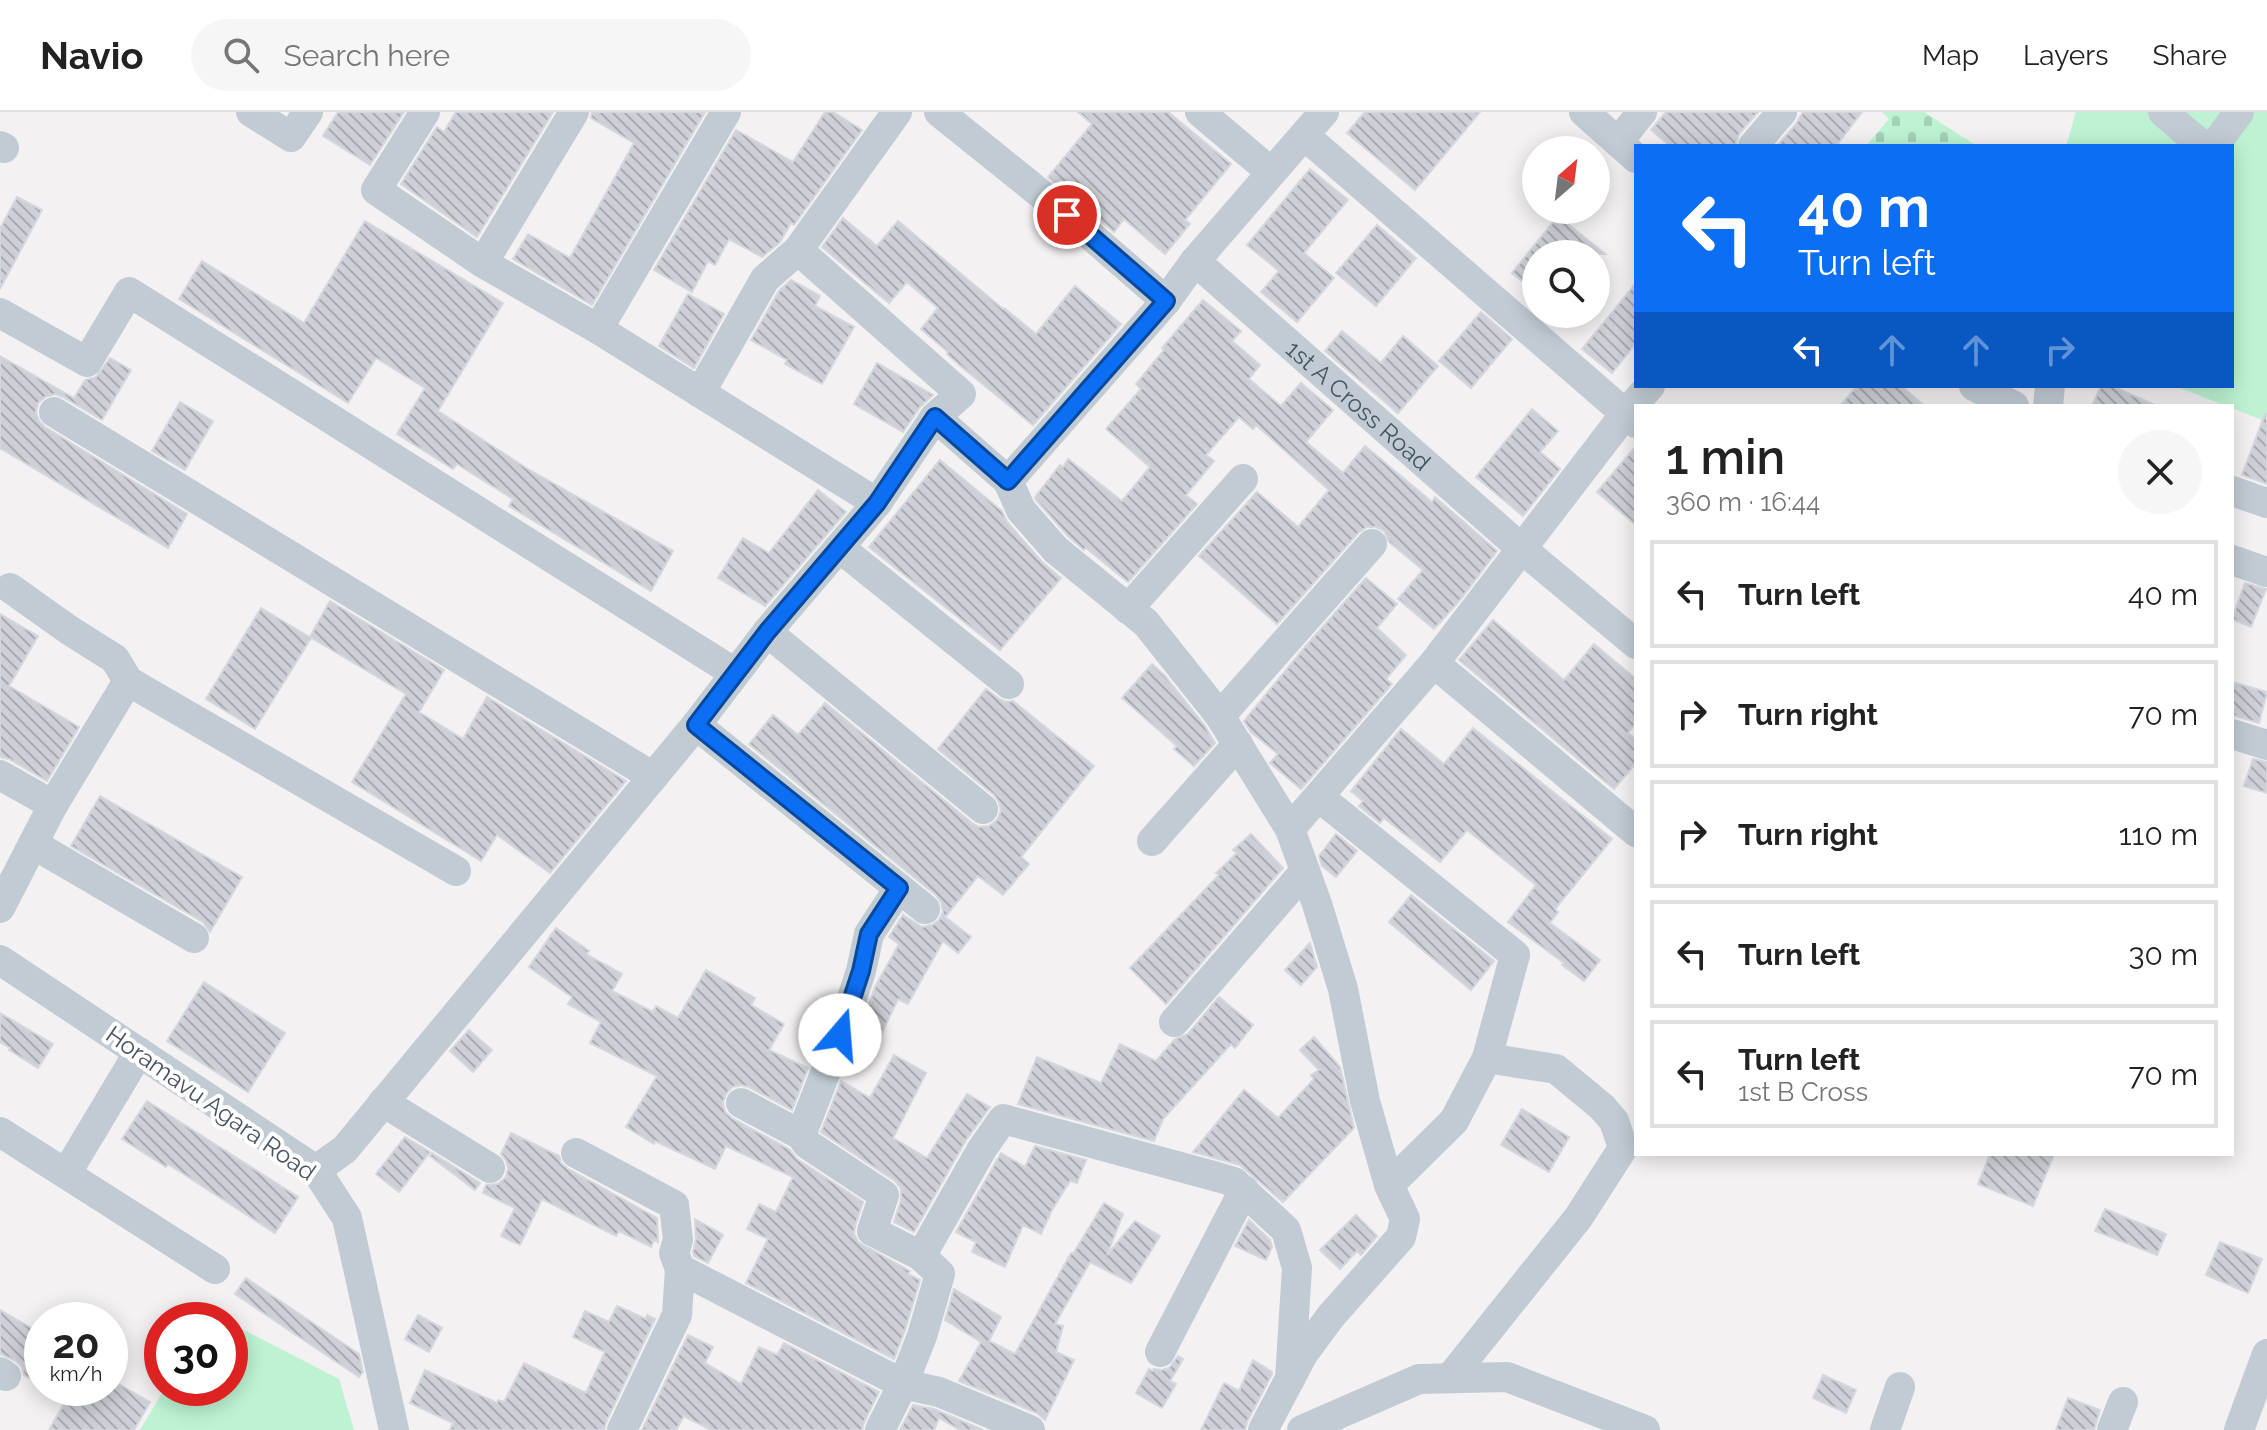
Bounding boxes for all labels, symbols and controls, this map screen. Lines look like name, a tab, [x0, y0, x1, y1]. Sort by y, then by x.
search box	[191, 19, 751, 91]
text: Navio	[40, 33, 143, 78]
icon: search	[219, 33, 263, 77]
text: Search here	[283, 38, 450, 73]
text: Map	[1922, 39, 1979, 72]
text: Layers	[2023, 39, 2109, 72]
text: Share	[2153, 39, 2227, 72]
north arrow	[1522, 136, 1610, 224]
map controls	[1522, 136, 1610, 328]
text: 40 m	[1798, 174, 1930, 240]
icon: left	[1666, 176, 1770, 280]
pin	[1033, 181, 1101, 249]
icon: arrive	[1045, 193, 1089, 237]
button: search	[1522, 240, 1610, 328]
text: Turn left	[1798, 241, 1936, 283]
icon: left	[1786, 328, 1830, 372]
icon: ahead	[1870, 328, 1914, 372]
icon: ahead	[1954, 328, 1998, 372]
icon: right	[2038, 328, 2082, 372]
street label: 1st A Cross Road	[1280, 334, 1437, 476]
text: 1 min	[1666, 429, 1785, 485]
button: close	[2118, 430, 2202, 514]
text: 360 m · 16:44	[1666, 487, 1820, 517]
icon: left	[1670, 572, 1714, 616]
text: Turn left	[1738, 577, 1860, 612]
text: 40 m	[2128, 577, 2198, 612]
icon: right	[1670, 692, 1714, 736]
text: Turn right	[1738, 697, 1878, 732]
text: 70 m	[2128, 697, 2198, 732]
icon: right	[1670, 812, 1714, 856]
text: Turn right	[1738, 817, 1878, 852]
text: 110 m	[2119, 817, 2198, 852]
icon: left	[1670, 932, 1714, 976]
text: Turn left	[1738, 937, 1860, 972]
text: 30 m	[2128, 937, 2198, 972]
position arrow	[798, 993, 882, 1077]
street label: Horamavu Agara Road	[101, 1020, 321, 1186]
text: Turn left	[1738, 1042, 1860, 1077]
icon: left	[1670, 1052, 1714, 1096]
text: 70 m	[2128, 1057, 2198, 1092]
text: 1st B Cross	[1738, 1077, 1868, 1107]
speed limit sign: 30	[144, 1302, 248, 1406]
text: 20	[52, 1320, 100, 1367]
text: km/h	[50, 1362, 102, 1386]

